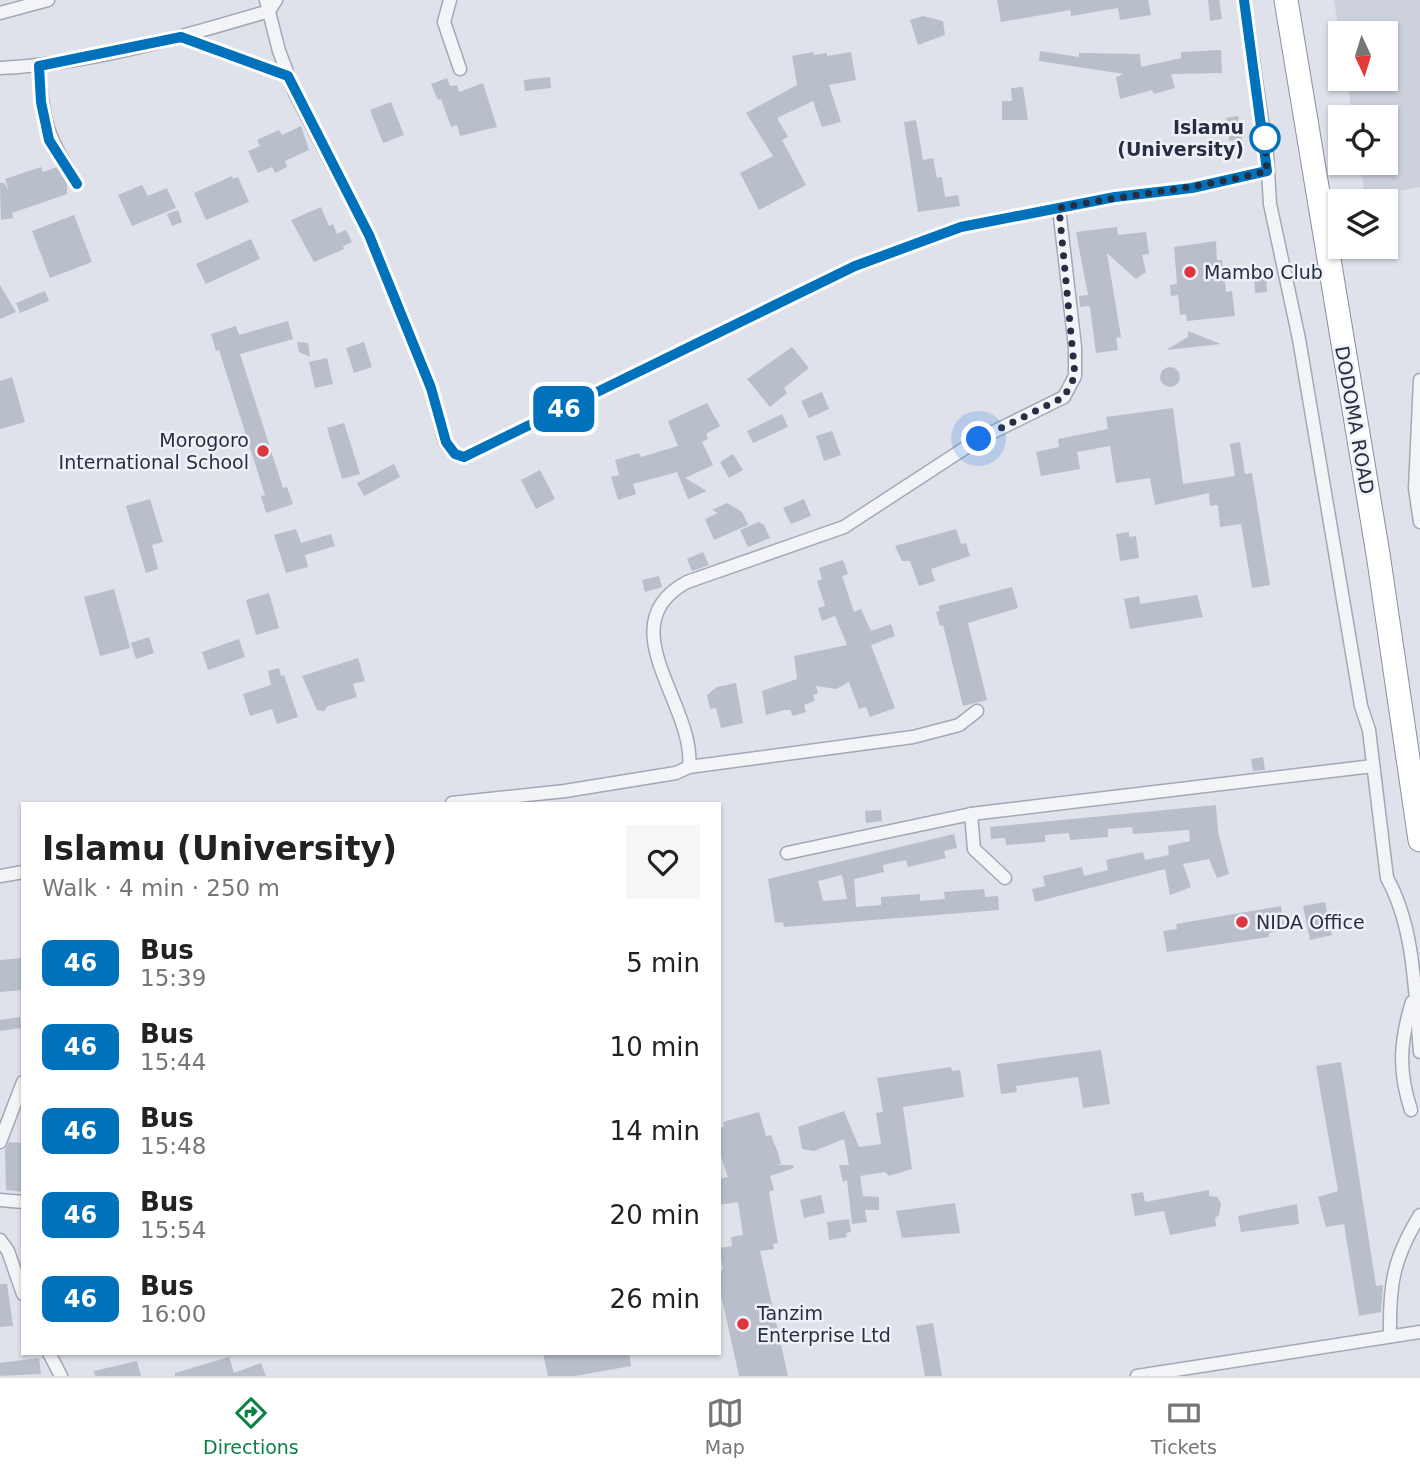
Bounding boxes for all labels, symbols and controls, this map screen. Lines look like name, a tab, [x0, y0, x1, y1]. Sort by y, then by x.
north arrow	[1328, 21, 1398, 91]
map controls	[1328, 21, 1398, 259]
button: locate	[1328, 105, 1398, 175]
place label: Islamu (University)	[1117, 116, 1244, 160]
marker: Islamu (University)	[1250, 123, 1280, 153]
button: layers	[1328, 189, 1398, 259]
place label: Mambo Club	[1204, 261, 1323, 283]
marker: Mambo Club	[1182, 264, 1198, 280]
street label: DODOMA ROAD	[1331, 344, 1379, 496]
line badge: 46	[532, 386, 596, 432]
text: 46	[547, 395, 581, 423]
your location	[961, 421, 996, 456]
place label: Morogoro International School	[59, 429, 249, 473]
marker: Morogoro International School	[255, 443, 271, 459]
button: heart	[626, 825, 700, 899]
text: Islamu (University)	[42, 829, 397, 868]
text: Walk · 4 min · 250 m	[42, 875, 280, 901]
place label: NIDA Office	[1256, 911, 1365, 933]
marker: NIDA Office	[1234, 914, 1250, 930]
text: Bus	[140, 935, 194, 965]
text: 5 min	[626, 948, 700, 978]
text: 46	[64, 949, 97, 977]
text: 15:39	[140, 965, 206, 991]
text: Bus	[140, 1019, 194, 1049]
text: 10 min	[610, 1032, 700, 1062]
text: 46	[64, 1033, 97, 1061]
text: 15:44	[140, 1049, 206, 1075]
text: Bus	[140, 1103, 194, 1133]
text: 14 min	[610, 1116, 700, 1146]
text: 46	[64, 1117, 97, 1145]
text: 15:48	[140, 1133, 206, 1159]
text: Bus	[140, 1187, 194, 1217]
text: 20 min	[610, 1200, 700, 1230]
text: 46	[64, 1201, 97, 1229]
text: 15:54	[140, 1217, 206, 1243]
text: Bus	[140, 1271, 194, 1301]
text: 26 min	[610, 1284, 700, 1314]
text: 46	[64, 1285, 97, 1313]
text: 16:00	[140, 1301, 206, 1327]
place label: Tanzim Enterprise Ltd	[756, 1302, 891, 1346]
marker: Tanzim Enterprise Ltd	[735, 1316, 751, 1332]
tab: Directions	[203, 1394, 299, 1458]
tab: Map	[705, 1394, 745, 1458]
tab: Tickets	[1151, 1394, 1217, 1458]

